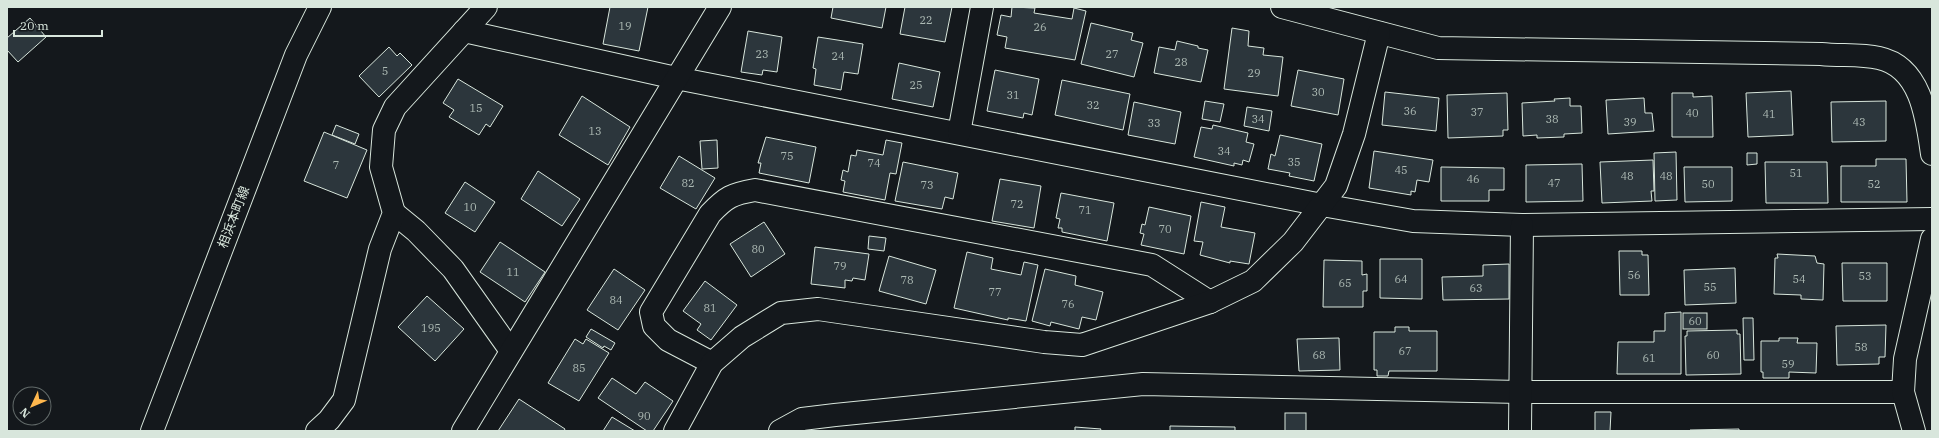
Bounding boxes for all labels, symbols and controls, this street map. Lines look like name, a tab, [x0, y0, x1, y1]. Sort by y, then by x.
scale bar	[14, 12, 102, 38]
house number: 22	[919, 13, 933, 27]
text: 20 m	[20, 18, 49, 33]
house number: 19	[618, 19, 632, 33]
house number: 26	[1033, 20, 1047, 34]
house number: 23	[755, 47, 769, 61]
house number: 27	[1105, 47, 1119, 61]
house number: 24	[831, 49, 845, 63]
house number: 28	[1174, 55, 1188, 69]
house number: 5	[382, 64, 388, 78]
house number: 29	[1247, 66, 1261, 80]
house number: 25	[909, 78, 923, 92]
house number: 30	[1311, 85, 1325, 99]
house number: 31	[1006, 88, 1020, 102]
house number: 32	[1086, 98, 1100, 112]
house number: 15	[469, 101, 483, 115]
house number: 36	[1403, 104, 1417, 118]
house number: 37	[1470, 105, 1484, 119]
house number: 40	[1685, 106, 1699, 120]
house number: 41	[1762, 107, 1776, 121]
house number: 34	[1251, 112, 1265, 126]
house number: 38	[1545, 112, 1559, 126]
house number: 39	[1623, 115, 1637, 129]
house number: 43	[1852, 115, 1866, 129]
house number: 33	[1147, 116, 1161, 130]
house number: 13	[588, 124, 602, 138]
house number: 34	[1217, 144, 1231, 158]
house number: 75	[780, 149, 794, 163]
house number: 35	[1287, 155, 1301, 169]
house number: 74	[867, 156, 881, 170]
house number: 7	[333, 158, 339, 172]
house number: 45	[1394, 163, 1408, 177]
house number: 51	[1789, 166, 1803, 180]
house number: 48	[1620, 169, 1634, 183]
house number: 48	[1659, 169, 1673, 183]
house number: 46	[1466, 172, 1480, 186]
house number: 82	[681, 176, 695, 190]
house number: 47	[1547, 176, 1561, 190]
house number: 50	[1701, 177, 1715, 191]
house number: 52	[1867, 177, 1881, 191]
house number: 73	[920, 178, 934, 192]
street label: 相浜本町線	[214, 184, 253, 251]
house number: 72	[1010, 197, 1024, 211]
house number: 10	[463, 200, 477, 214]
house number: 71	[1078, 203, 1092, 217]
house number: 70	[1158, 222, 1172, 236]
house number: 80	[751, 242, 765, 256]
house number: 79	[833, 259, 847, 273]
house number: 11	[506, 265, 520, 279]
house number: 56	[1627, 268, 1641, 282]
house number: 53	[1858, 269, 1872, 283]
house number: 64	[1394, 272, 1408, 286]
house number: 54	[1792, 272, 1806, 286]
house number: 78	[900, 273, 914, 287]
house number: 65	[1338, 276, 1352, 290]
house number: 55	[1703, 280, 1717, 294]
house number: 63	[1469, 281, 1483, 295]
house number: 77	[988, 285, 1002, 299]
house number: 84	[609, 293, 623, 307]
house number: 76	[1061, 297, 1075, 311]
house number: 81	[703, 301, 717, 315]
house number: 60	[1688, 314, 1702, 328]
house number: 195	[421, 321, 441, 335]
house number: 58	[1854, 340, 1868, 354]
house number: 67	[1398, 344, 1412, 358]
house number: 68	[1312, 348, 1326, 362]
house number: 60	[1706, 348, 1720, 362]
house number: 61	[1642, 351, 1656, 365]
house number: 59	[1781, 357, 1795, 371]
house number: 85	[572, 361, 586, 375]
north arrow	[12, 386, 52, 426]
text: N	[17, 405, 33, 421]
house number: 90	[637, 409, 651, 423]

